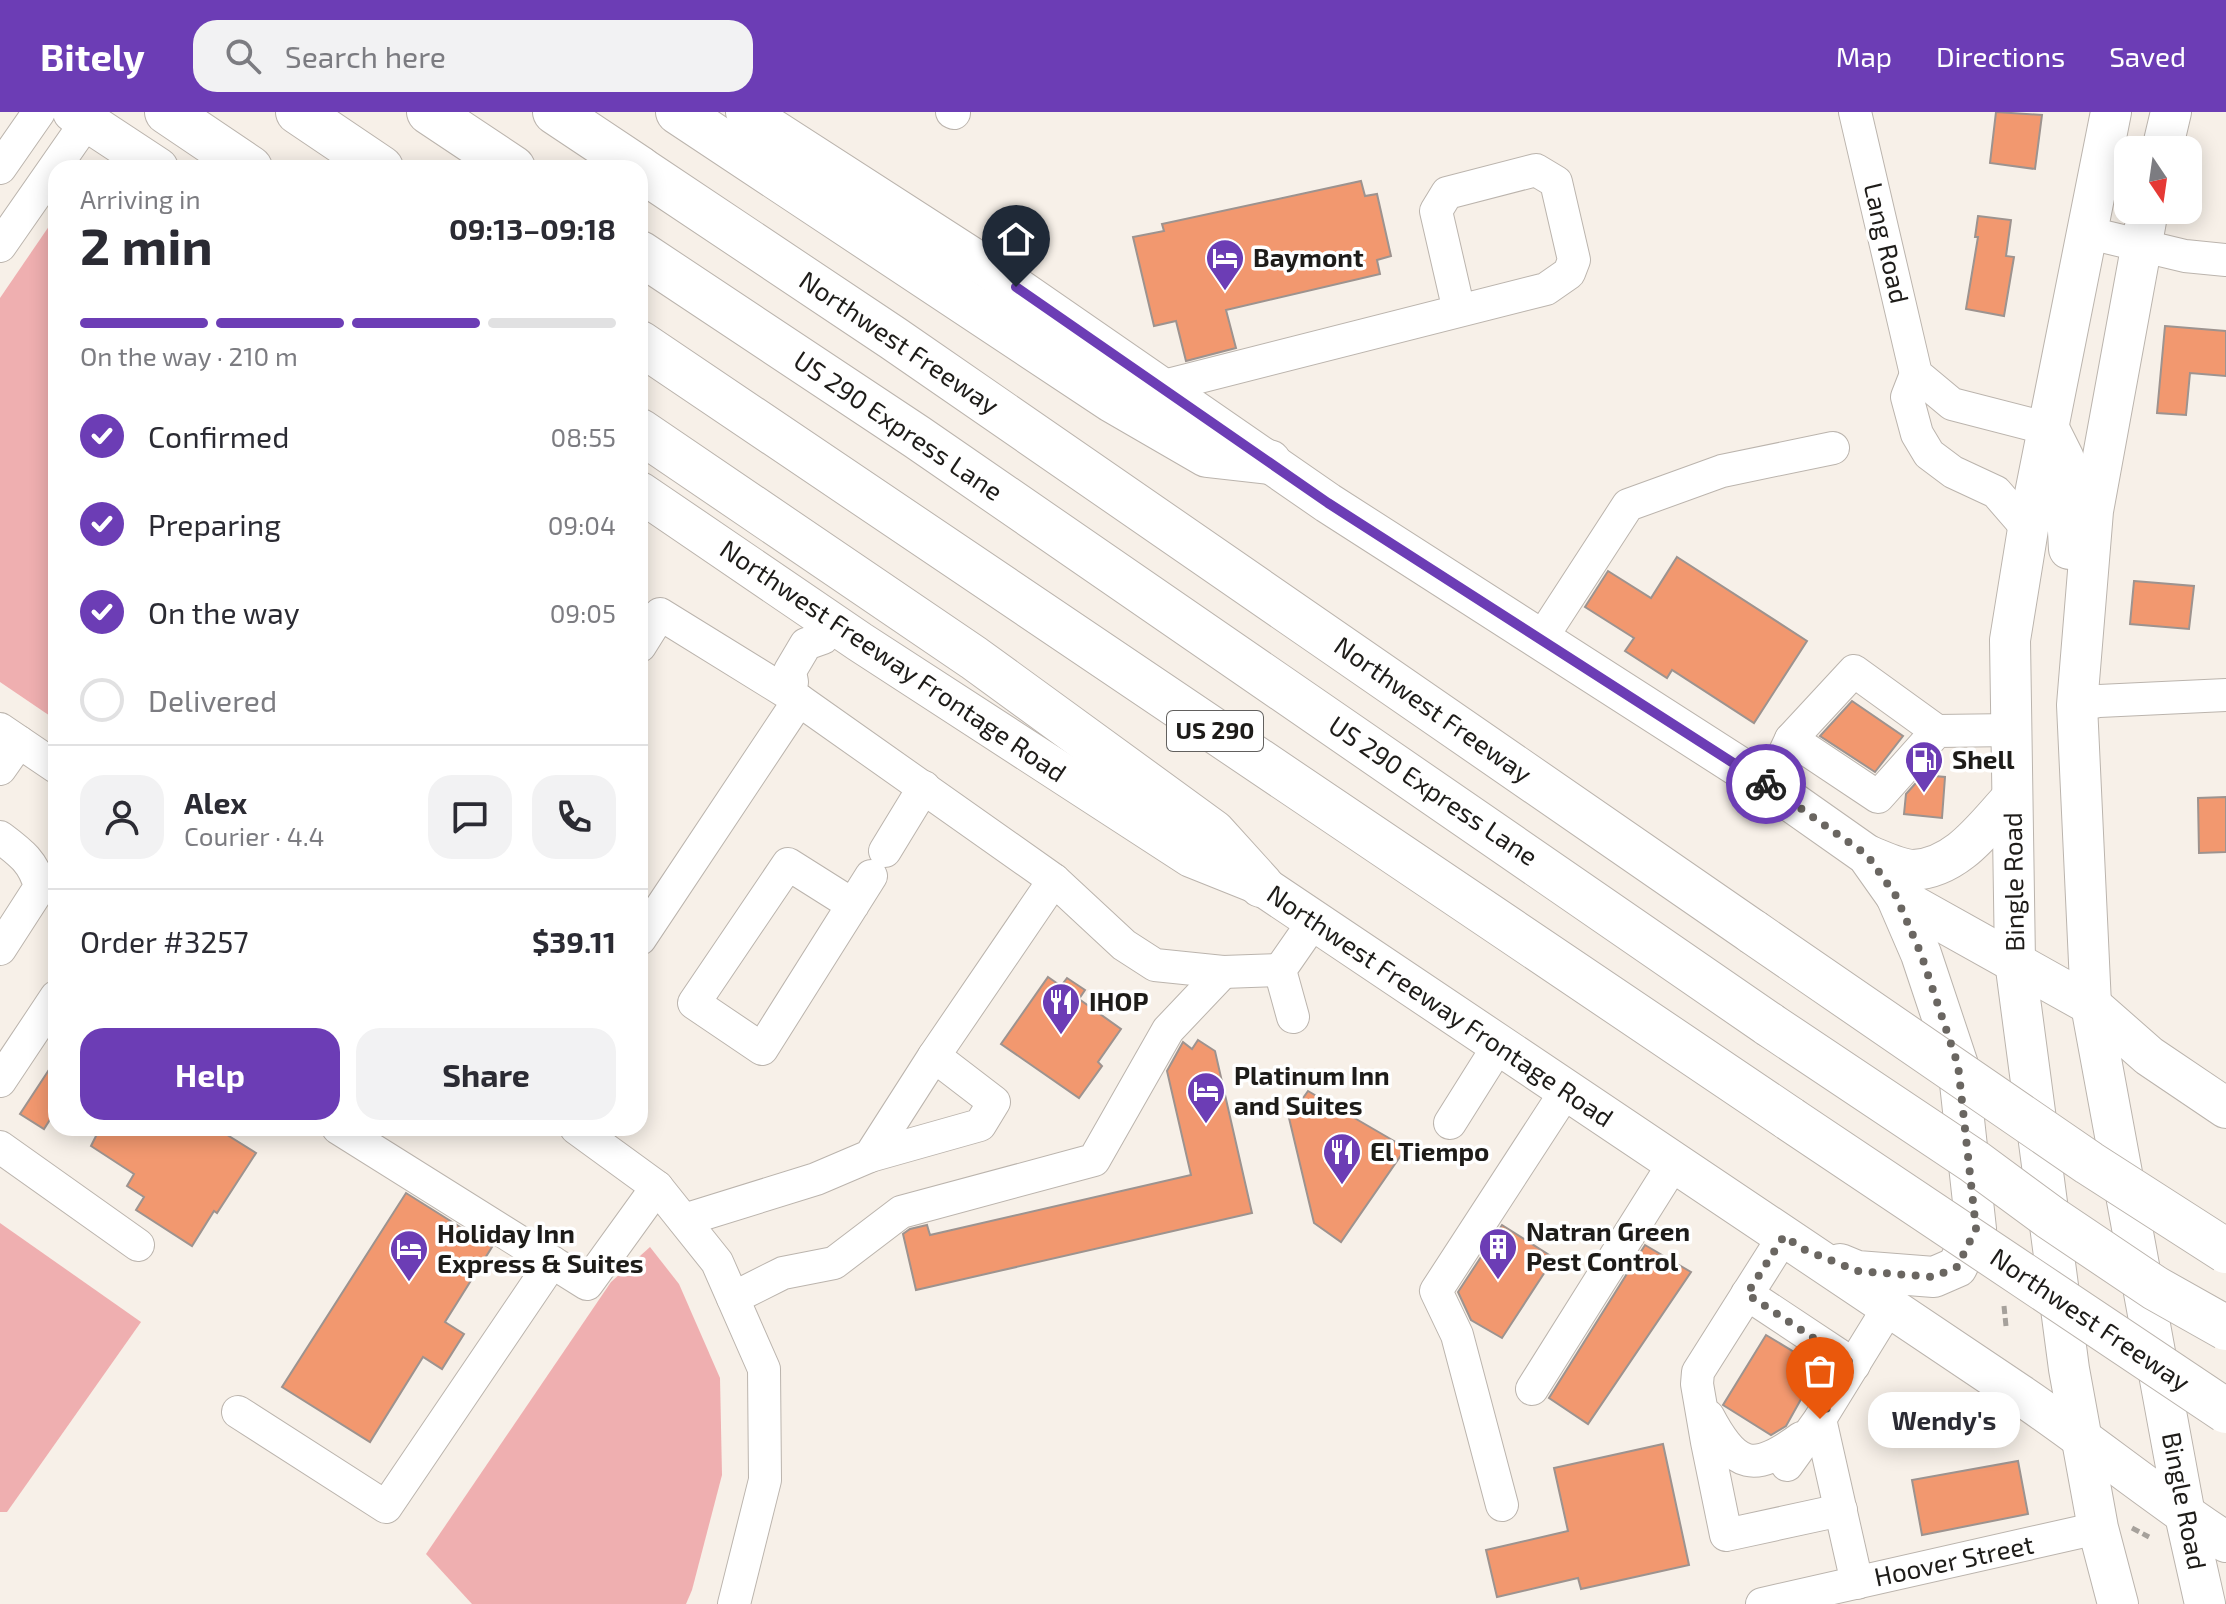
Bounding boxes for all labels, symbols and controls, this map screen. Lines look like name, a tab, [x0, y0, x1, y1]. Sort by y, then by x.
search box	[193, 20, 753, 92]
text: Bitely	[40, 33, 145, 79]
icon: search	[221, 34, 265, 78]
text: Search here	[285, 38, 446, 74]
text: Map	[1836, 39, 1892, 73]
text: Directions	[1936, 39, 2065, 73]
text: Saved	[2109, 39, 2186, 73]
north arrow	[2114, 136, 2202, 224]
map controls	[2114, 136, 2202, 224]
street label: Lang Road	[1859, 179, 1916, 306]
text: Arriving in	[80, 183, 201, 214]
pin	[982, 205, 1050, 287]
text: 09:13–09:18	[449, 210, 616, 246]
text: 2 min	[80, 213, 213, 275]
icon: home	[994, 217, 1038, 261]
hotel icon: Baymont	[1204, 237, 1246, 292]
place label: Baymont	[1253, 241, 1364, 273]
street label: Northwest Freeway	[794, 264, 1006, 420]
text: On the way · 210 m	[80, 340, 298, 371]
street label: US 290 Express Lane	[789, 343, 1009, 506]
icon: check	[80, 414, 124, 458]
text: Confirmed	[148, 418, 289, 454]
text: 08:55	[551, 421, 616, 452]
icon: check	[80, 502, 124, 546]
text: Preparing	[148, 506, 281, 542]
text: 09:04	[548, 509, 616, 540]
street label: Northwest Freeway Frontage Road	[715, 532, 1073, 787]
icon: check	[80, 590, 124, 634]
text: On the way	[148, 594, 300, 630]
text: 09:05	[550, 597, 616, 628]
street label: Northwest Freeway	[1329, 629, 1539, 789]
text: Delivered	[148, 682, 277, 718]
street label: US 290 Express Lane	[1324, 708, 1544, 871]
road number: US 290	[1167, 711, 1263, 751]
fuel station icon: Shell	[1903, 739, 1945, 794]
place label: Shell	[1952, 743, 2015, 774]
courier	[1726, 744, 1806, 824]
icon: bike	[1744, 762, 1788, 806]
button: person	[80, 775, 164, 859]
button: chat	[428, 775, 512, 859]
button: phone	[532, 775, 616, 859]
text: Alex	[184, 784, 247, 820]
street label: Bingle Road	[1996, 812, 2029, 952]
text: Courier · 4.4	[184, 820, 325, 851]
street label: Northwest Freeway Frontage Road	[1262, 877, 1620, 1132]
text: Order #3257	[80, 923, 249, 959]
text: $39.11	[532, 923, 616, 959]
restaurant icon: IHOP	[1040, 981, 1082, 1036]
place label: IHOP	[1089, 985, 1149, 1016]
button: Help	[80, 1028, 340, 1120]
button: Share	[356, 1028, 616, 1120]
place label: Platinum Inn and Suites	[1234, 1059, 1390, 1120]
hotel icon: Platinum Inn and Suites	[1185, 1070, 1227, 1125]
restaurant icon: El Tiempo	[1321, 1131, 1363, 1186]
place label: El Tiempo	[1370, 1135, 1489, 1166]
place label: Natran Green Pest Control	[1526, 1215, 1690, 1276]
place label: Holiday Inn Express & Suites	[437, 1217, 644, 1278]
building icon: Natran Green Pest Control	[1477, 1226, 1519, 1281]
hotel icon: Holiday Inn Express & Suites	[388, 1228, 430, 1283]
street label: Northwest Freeway	[1985, 1241, 2197, 1397]
pin	[1786, 1337, 1854, 1419]
icon: bag	[1798, 1349, 1842, 1393]
callout: Wendy's	[1868, 1391, 2020, 1447]
text: Wendy's	[1892, 1404, 1996, 1435]
street label: Bingle Road	[2157, 1429, 2214, 1572]
street label: Hoover Street	[1871, 1527, 2036, 1592]

